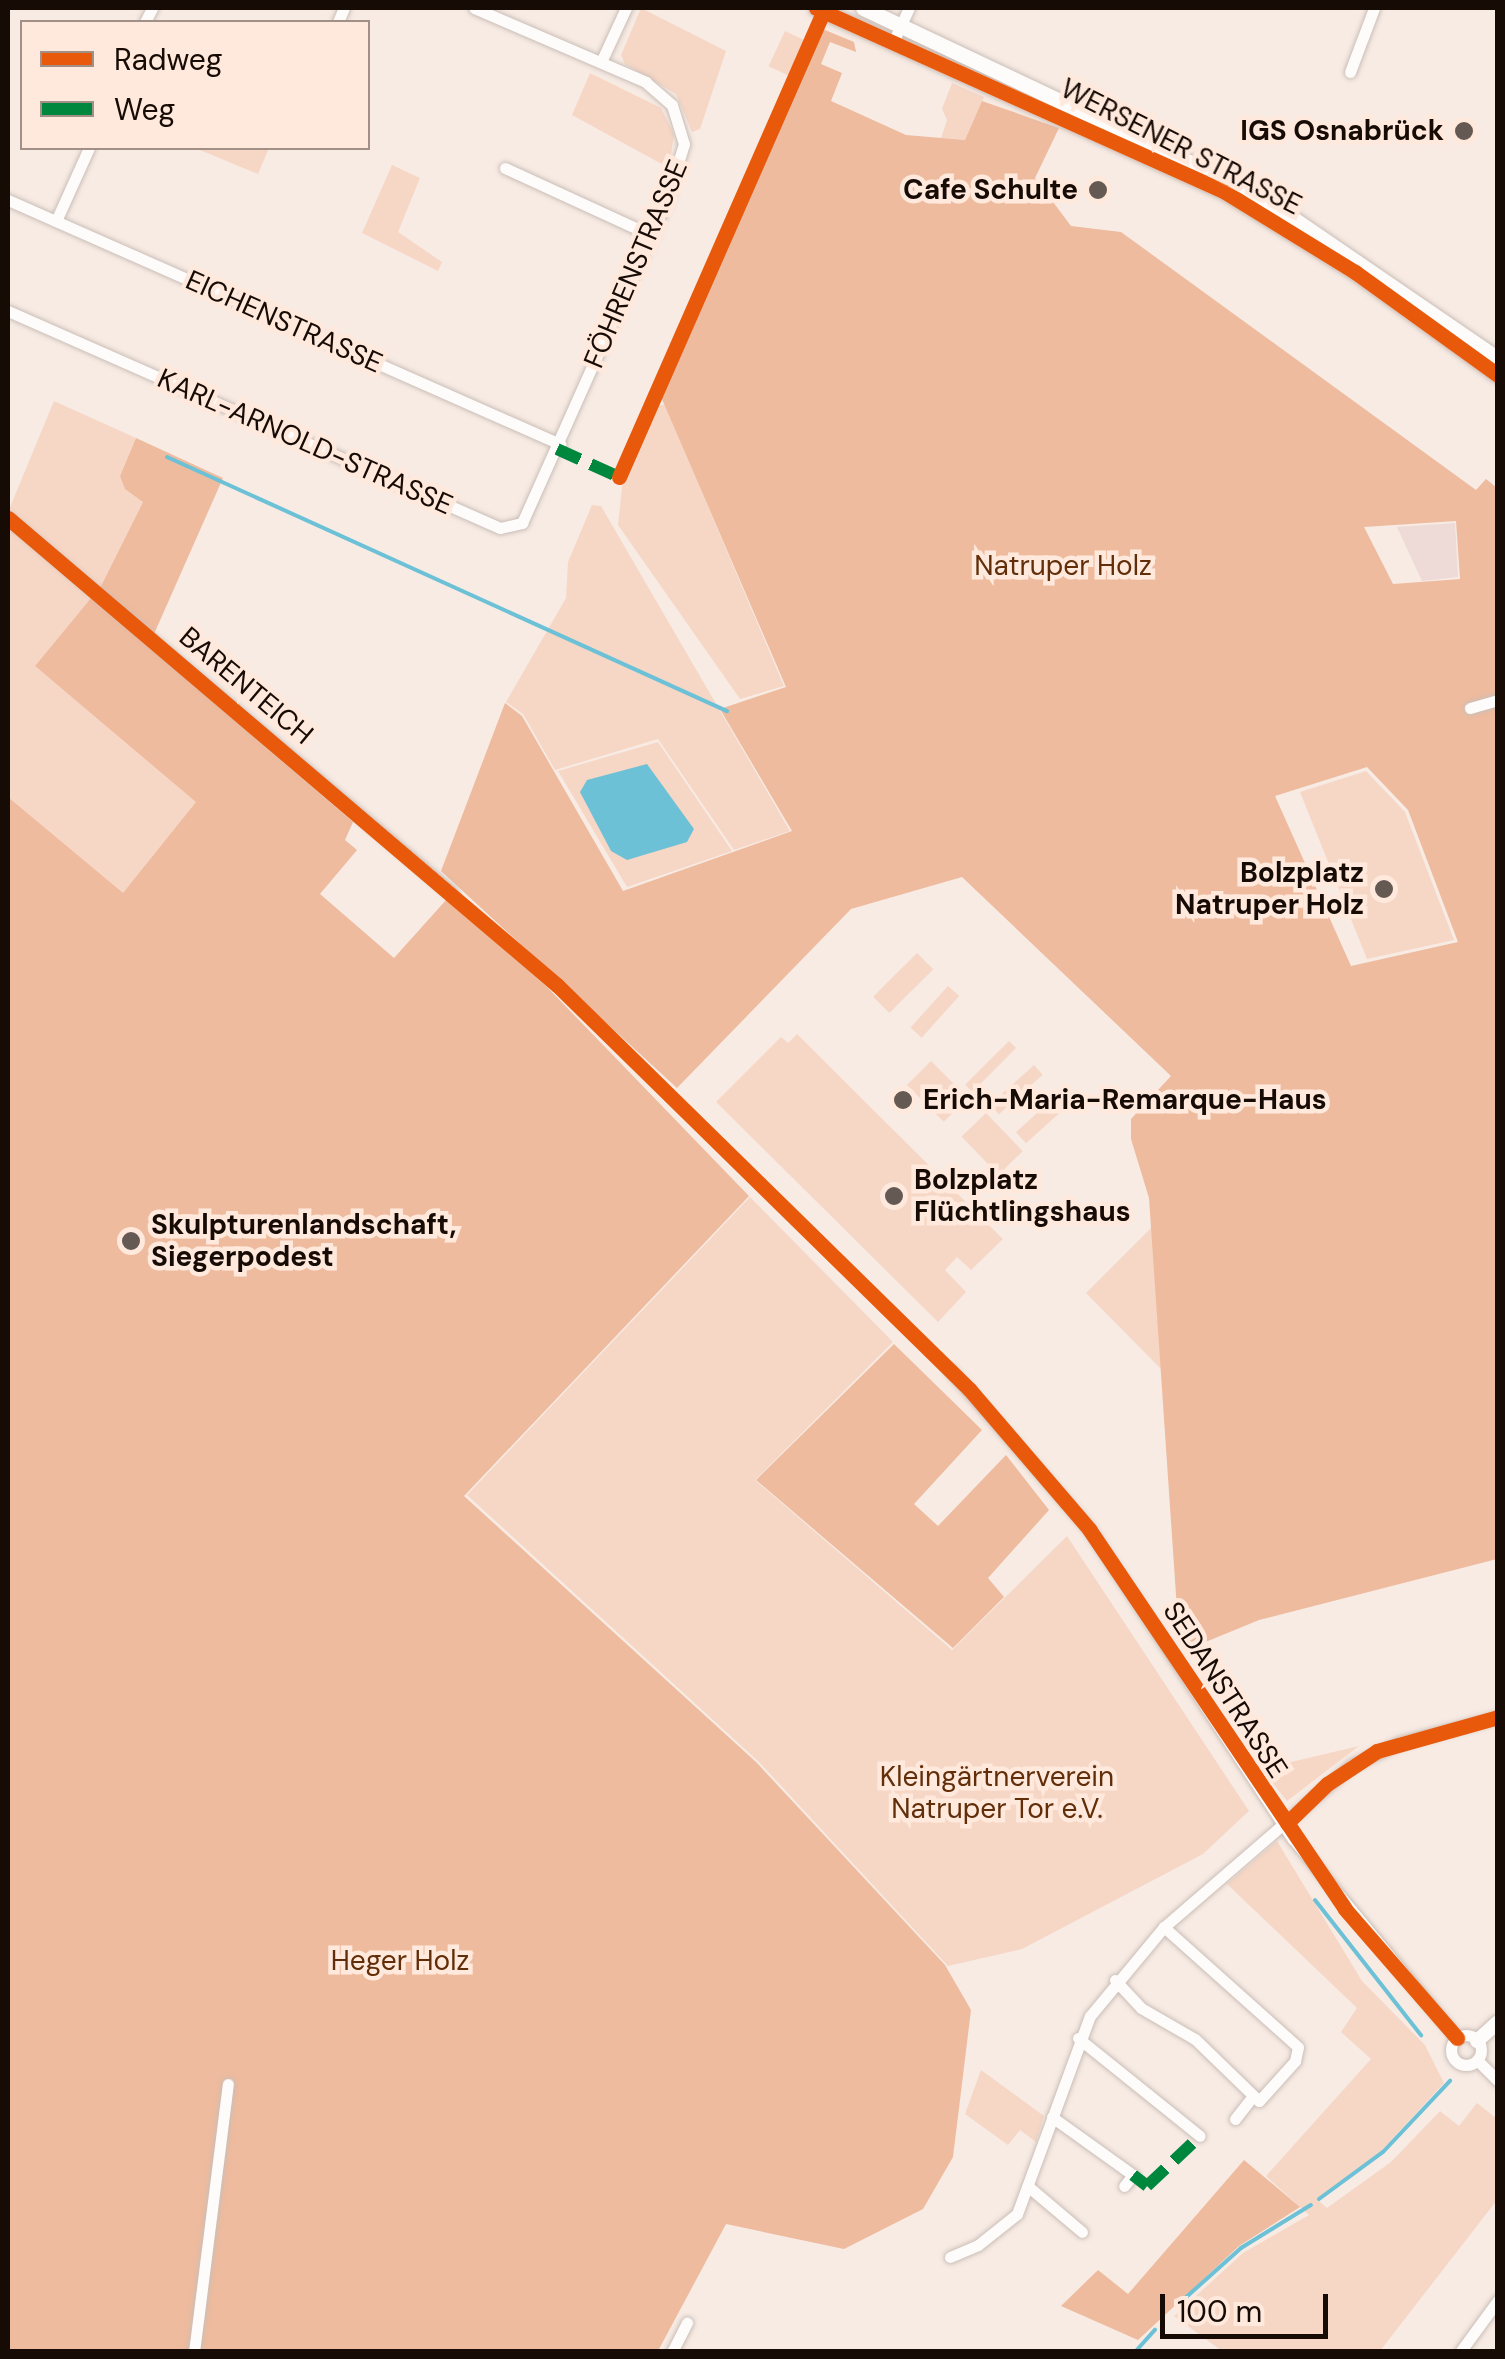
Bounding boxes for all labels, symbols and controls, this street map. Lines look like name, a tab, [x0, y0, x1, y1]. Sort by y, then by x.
legend	[20, 20, 370, 150]
text: Radweg	[114, 40, 223, 79]
street label: WERSENER STRASSE	[1055, 72, 1307, 222]
text: Weg	[114, 90, 175, 129]
place label: IGS Osnabrück	[1240, 114, 1444, 148]
marker: IGS Osnabrück	[1453, 120, 1475, 142]
street label: FÖHRENSTRASSE	[577, 155, 695, 373]
place label: Cafe Schulte	[903, 173, 1078, 207]
marker: Cafe Schulte	[1087, 179, 1109, 201]
street label: EICHENSTRASSE	[180, 264, 388, 380]
street label: KARL-ARNOLD-STRASSE	[152, 362, 458, 522]
park label: Natruper Holz	[974, 549, 1152, 583]
street label: BARENTEICH	[172, 620, 320, 752]
place label: Bolzplatz Natruper Holz	[1175, 856, 1364, 922]
marker: Bolzplatz Natruper Holz	[1373, 878, 1395, 900]
place label: Erich-Maria-Remarque-Haus	[923, 1083, 1327, 1117]
marker: Erich-Maria-Remarque-Haus	[892, 1089, 914, 1111]
place label: Bolzplatz Flüchtlingshaus	[914, 1163, 1131, 1229]
marker: Bolzplatz Flüchtlingshaus	[883, 1185, 905, 1207]
place label: Skulpturenlandschaft, Siegerpodest	[151, 1208, 456, 1274]
marker: Skulpturenlandschaft, Siegerpodest	[120, 1230, 142, 1252]
street label: SEDANSTRASSE	[1156, 1596, 1294, 1784]
park label: Kleingärtnerverein Natruper Tor e.V.	[880, 1760, 1114, 1826]
park label: Heger Holz	[331, 1944, 469, 1978]
scale bar	[1165, 2274, 1332, 2336]
text: 100 m	[1177, 2292, 1262, 2331]

